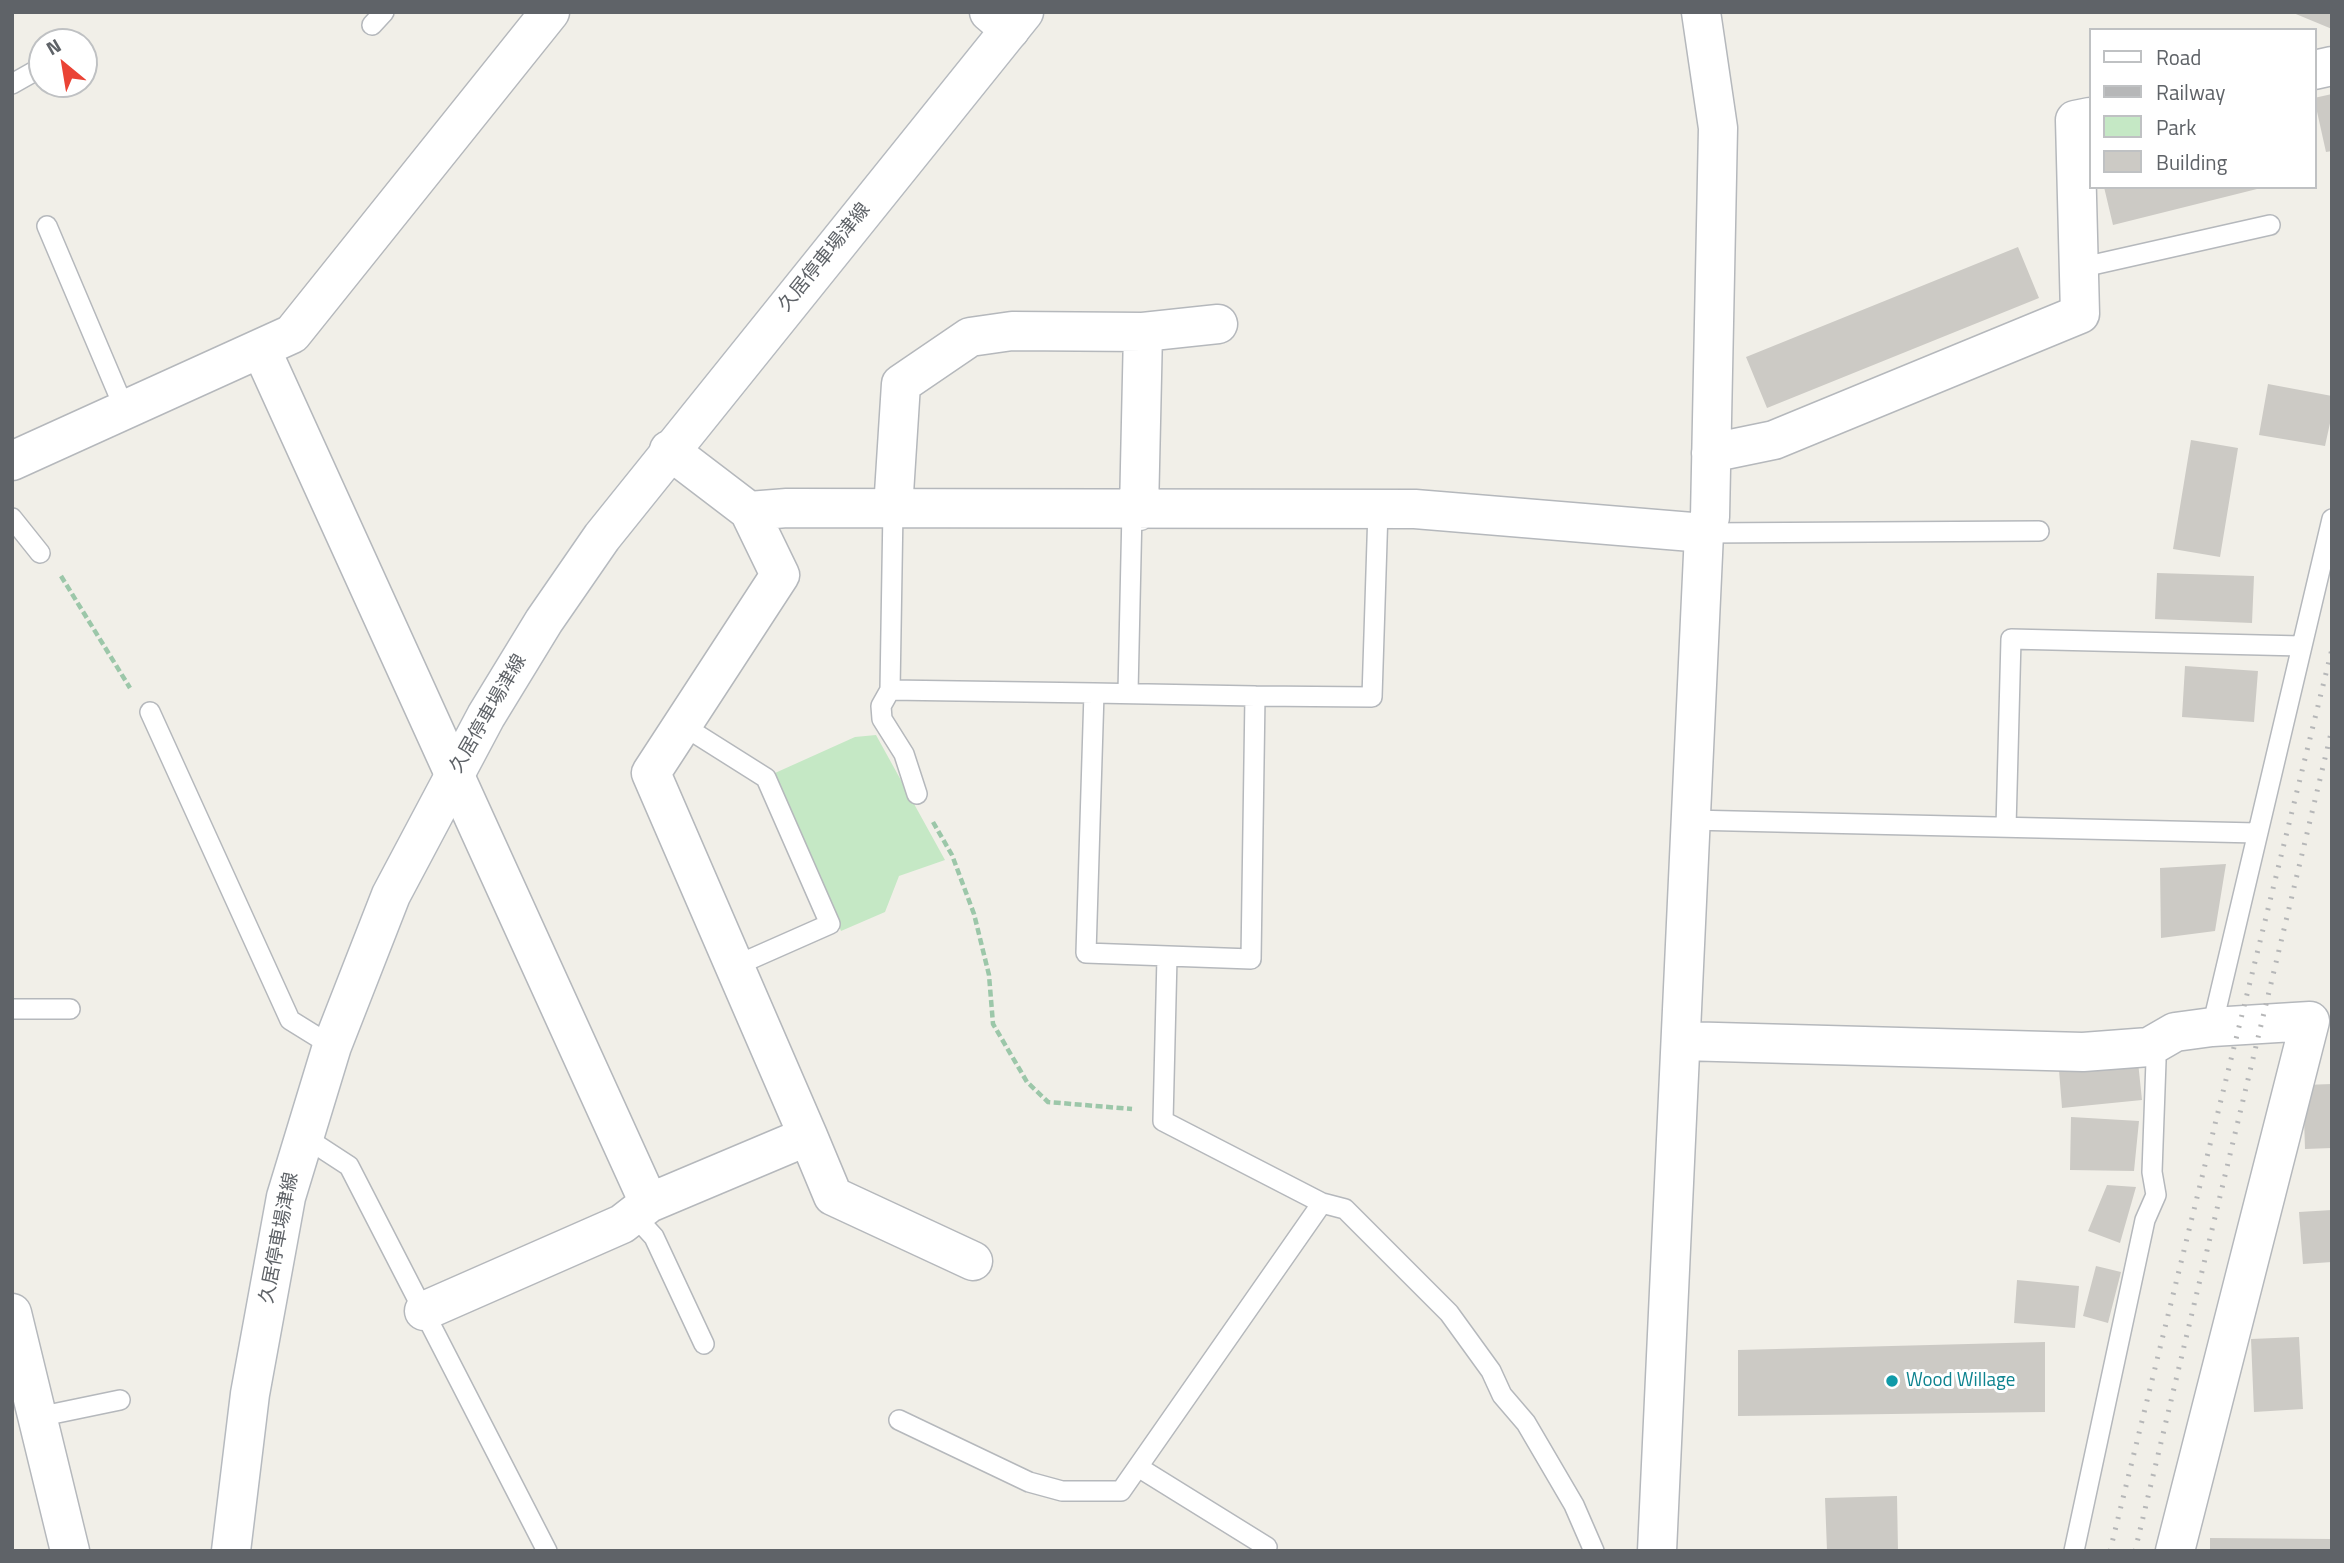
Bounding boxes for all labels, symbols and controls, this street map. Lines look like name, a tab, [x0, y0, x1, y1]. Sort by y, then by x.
north arrow	[28, 28, 98, 98]
legend	[2088, 28, 2316, 189]
text: N	[40, 30, 66, 62]
text: Road	[2156, 41, 2201, 73]
text: Railway	[2156, 76, 2225, 108]
text: Park	[2156, 111, 2196, 143]
text: Building	[2156, 146, 2227, 178]
street label: 久居停車場津線	[774, 199, 876, 317]
street label: 久居停車場津線	[446, 651, 532, 777]
street label: 久居停車場津線	[256, 1171, 304, 1305]
place label: Wood Willage	[1906, 1370, 2015, 1392]
marker: Wood Willage	[1884, 1373, 1900, 1389]

